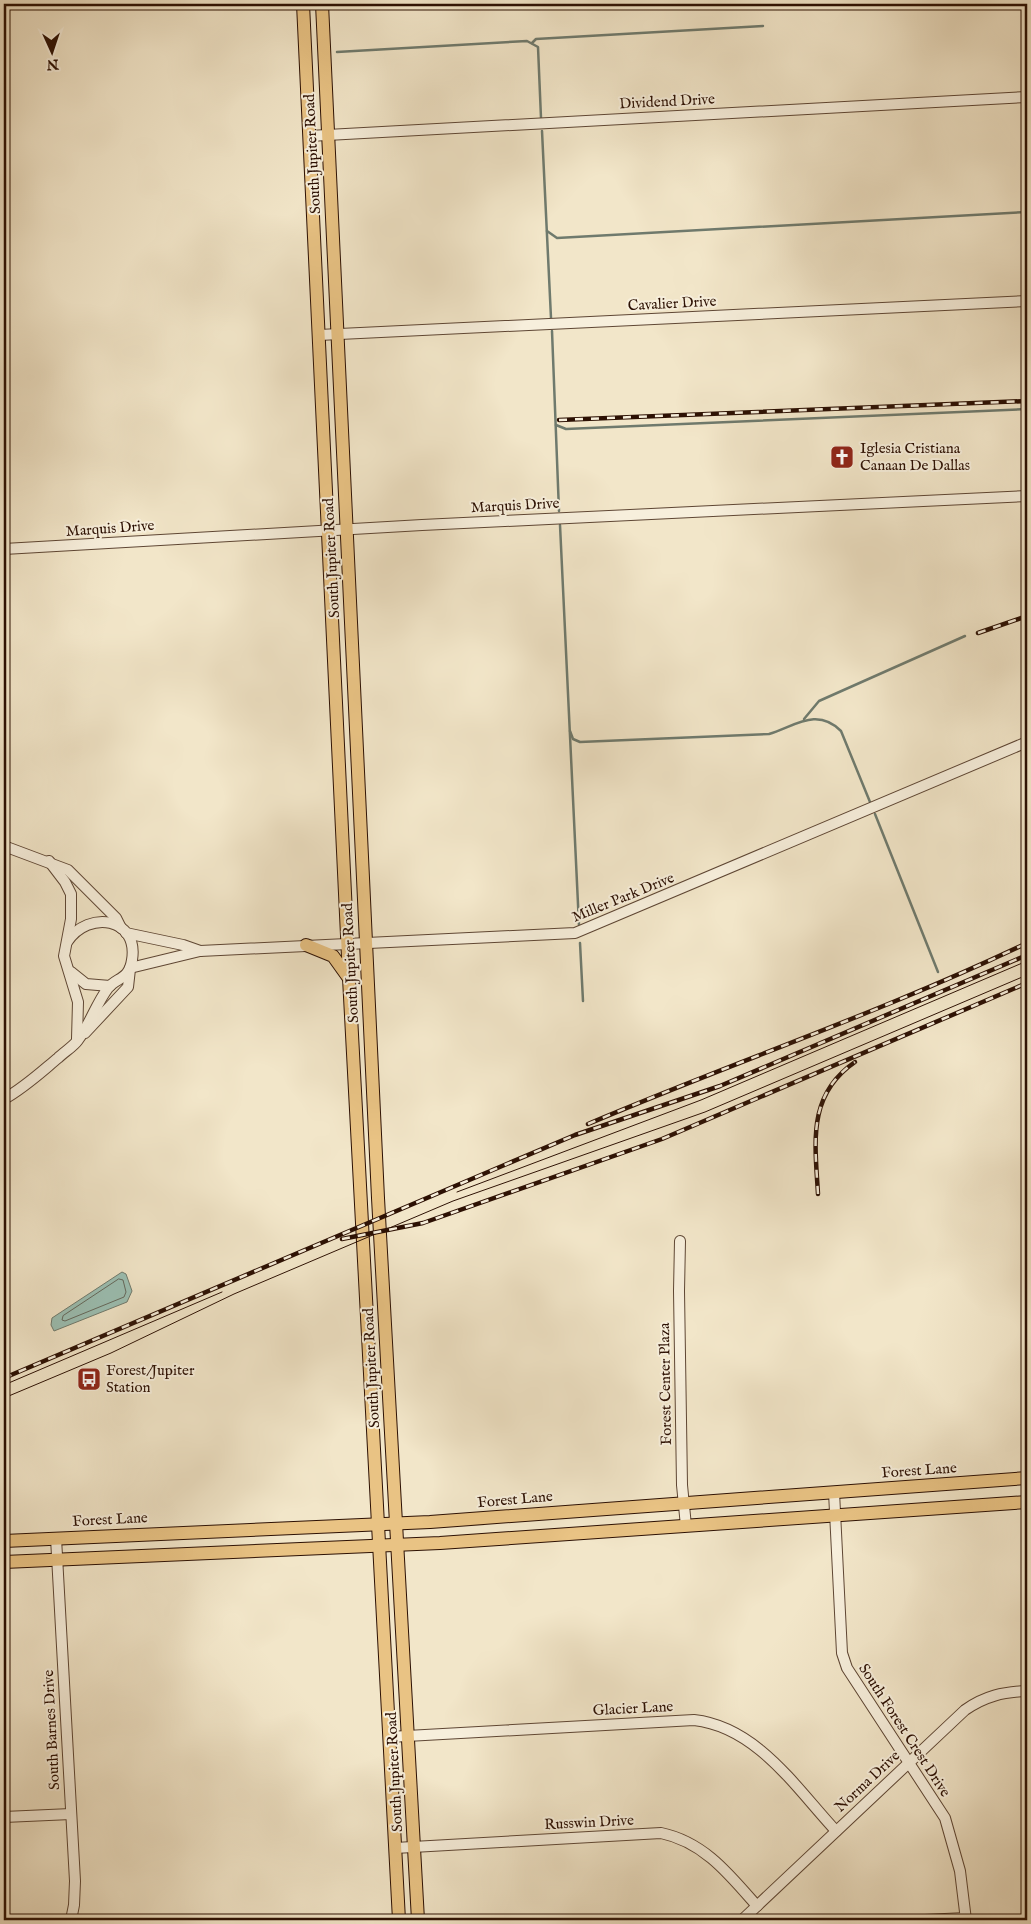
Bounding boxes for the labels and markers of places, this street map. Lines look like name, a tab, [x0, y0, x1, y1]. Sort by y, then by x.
place label: Iglesia Cristiana Canaan De Dallas	[860, 439, 970, 475]
church icon: Iglesia Cristiana Canaan De Dallas	[829, 444, 855, 470]
place label: Forest/Jupiter Station	[106, 1361, 195, 1397]
bus stop icon: Forest/Jupiter Station	[76, 1366, 102, 1392]

